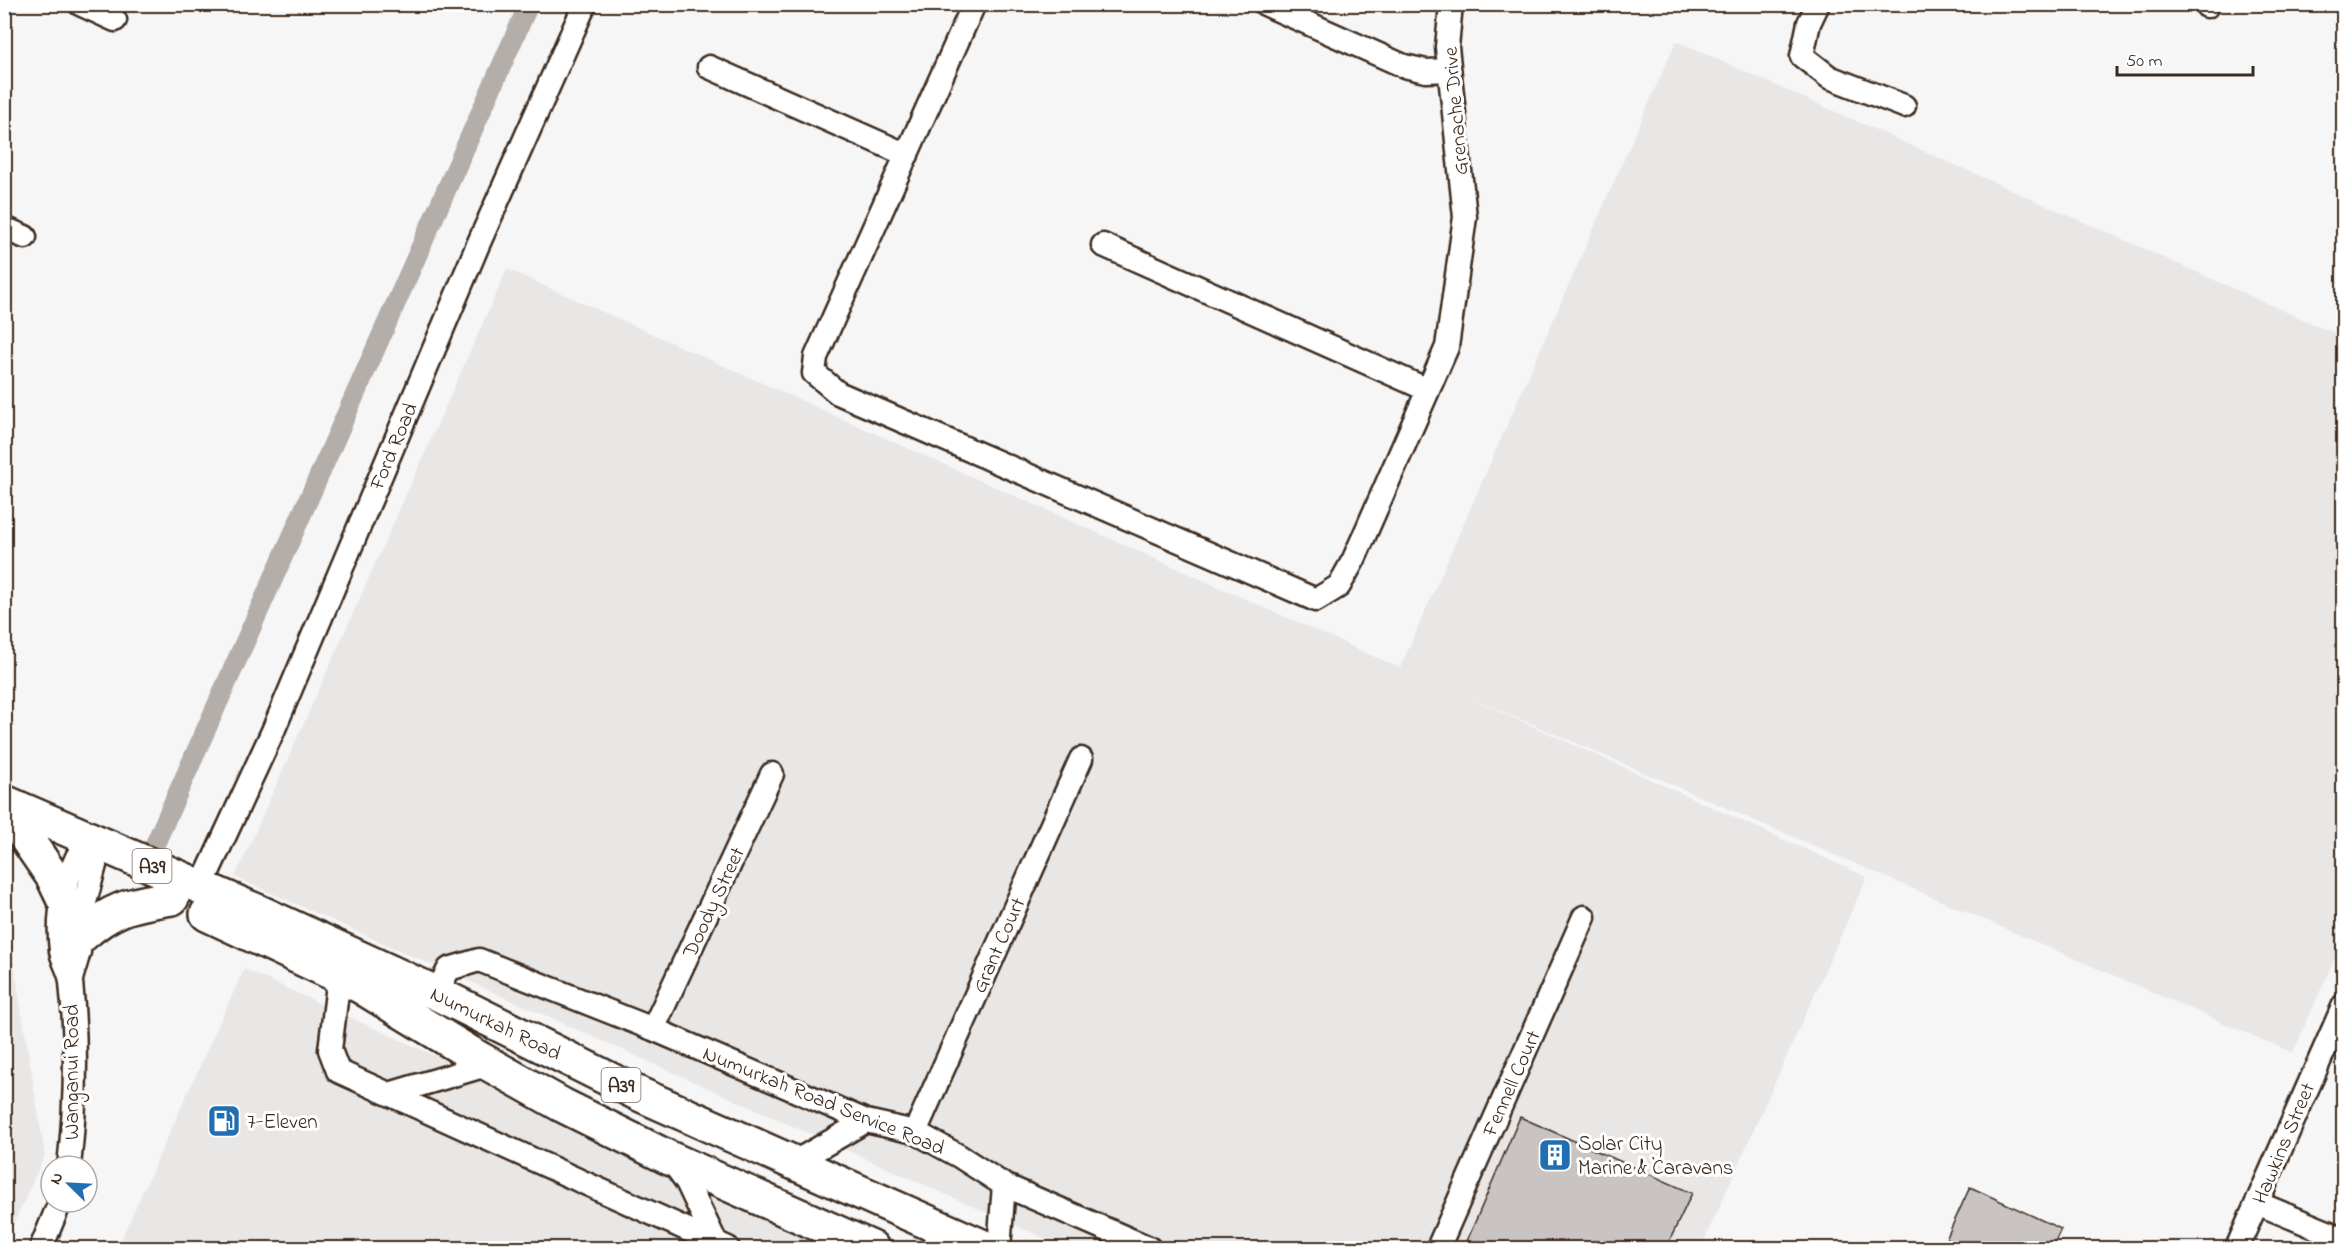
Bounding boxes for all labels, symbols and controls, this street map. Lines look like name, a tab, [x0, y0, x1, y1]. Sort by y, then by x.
scale bar	[2117, 39, 2254, 77]
street label: Grenache Drive	[1436, 45, 1478, 176]
text: 50 m	[2126, 49, 2163, 75]
street label: Ford Road	[363, 398, 427, 496]
street label: Doody Street	[676, 843, 755, 965]
road number: A39	[132, 849, 172, 883]
street label: Grant Court	[965, 893, 1034, 998]
street label: Numurkah Road	[425, 980, 566, 1070]
street label: Wanganui Road	[58, 1004, 90, 1140]
street label: Fennell Court	[1476, 1026, 1550, 1143]
street label: Numurkah Road Service Road	[698, 1040, 949, 1164]
road number: A39	[602, 1068, 640, 1102]
street label: Hawkins Street	[2246, 1079, 2324, 1209]
fuel station icon: 7-Eleven	[206, 1103, 242, 1139]
place label: 7-Eleven	[247, 1108, 318, 1138]
place label: Solar City Marine & Caravans	[1578, 1130, 1733, 1184]
building icon: Solar City Marine & Caravans	[1537, 1137, 1573, 1173]
north arrow	[39, 1154, 99, 1214]
text: N	[44, 1169, 70, 1189]

